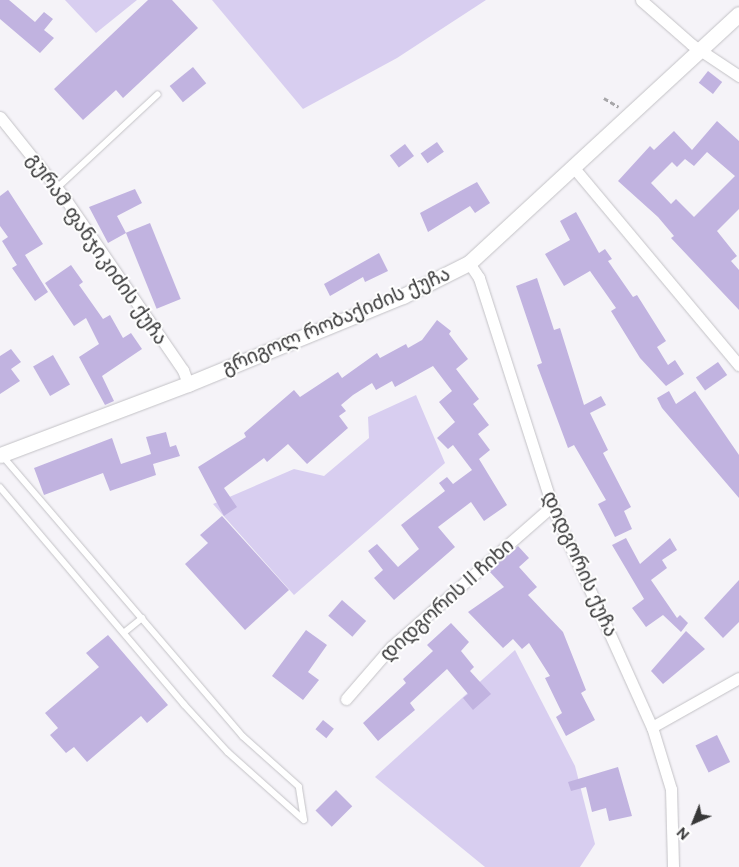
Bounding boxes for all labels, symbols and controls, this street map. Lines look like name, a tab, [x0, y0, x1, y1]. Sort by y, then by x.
street label: გურამ ფანჯიკიძის ქუჩა	[22, 149, 172, 349]
street label: გრიგოლ რობაქიძის ქუჩა	[218, 263, 454, 379]
street label: დიდგორის ქუჩა	[538, 488, 622, 640]
street label: დიდგორის II ჩიხი	[375, 534, 519, 666]
north arrow	[669, 797, 719, 847]
text: N	[673, 823, 693, 843]

